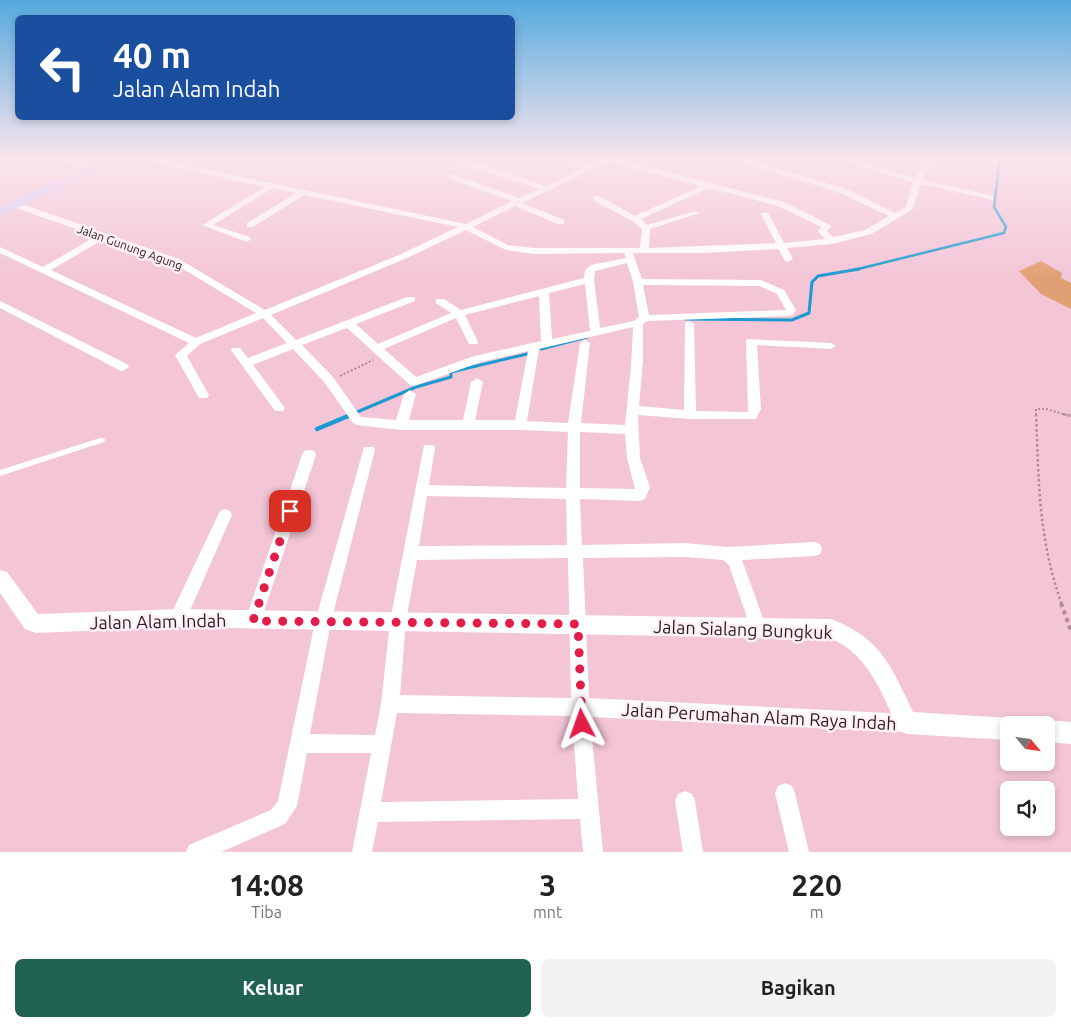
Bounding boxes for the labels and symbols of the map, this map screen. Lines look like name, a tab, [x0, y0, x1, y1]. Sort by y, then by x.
street label: Jalan Gunung Agung	[75, 222, 185, 272]
pin	[269, 490, 311, 532]
street label: Jalan Alam Indah	[89, 610, 227, 632]
street label: Jalan Sialang Bungkuk	[653, 616, 833, 642]
position arrow	[555, 697, 607, 749]
street label: Jalan Perumahan Alam Raya Indah	[621, 699, 897, 733]
north arrow	[1000, 716, 1055, 771]

